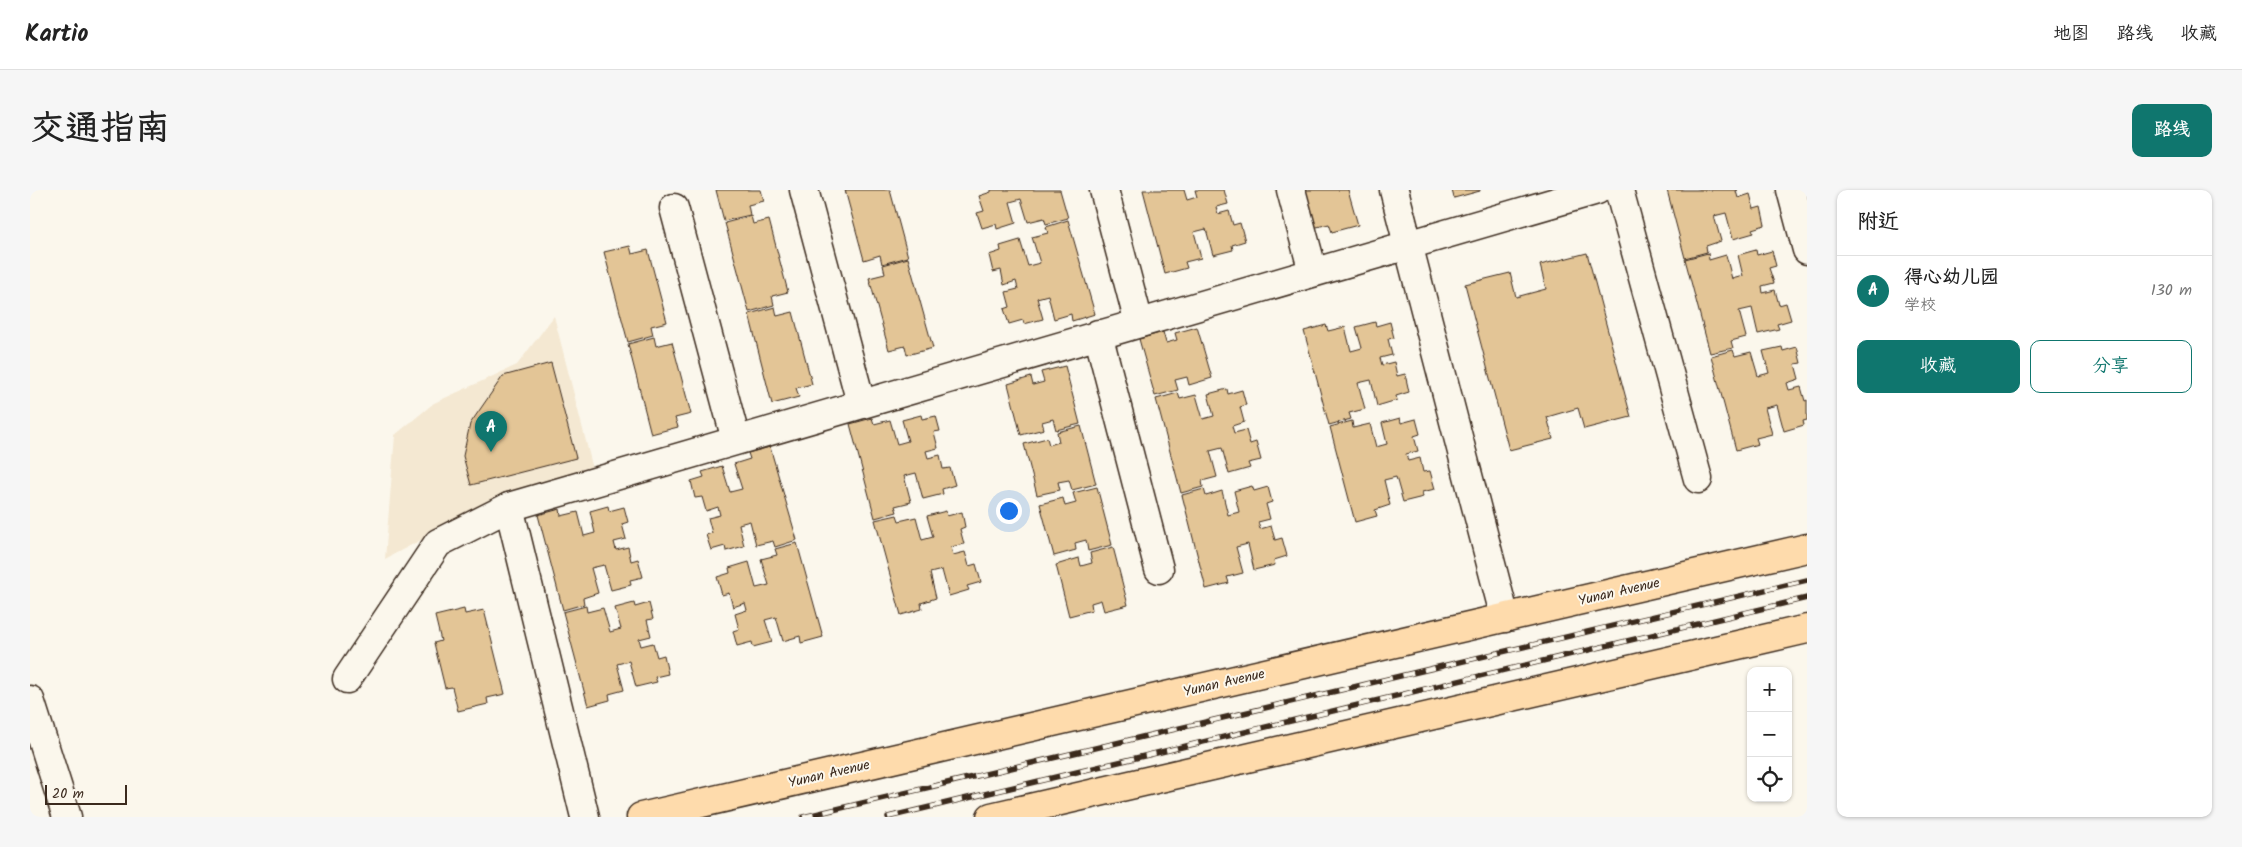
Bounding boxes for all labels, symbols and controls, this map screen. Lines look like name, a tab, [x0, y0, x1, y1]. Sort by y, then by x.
text: Kartio	[25, 15, 88, 54]
text: 地图	[2053, 20, 2089, 49]
text: 路线	[2117, 20, 2153, 49]
text: 收藏	[2181, 20, 2217, 49]
text: 交通指南	[30, 102, 170, 158]
button: 路线	[2132, 104, 2212, 157]
text: 附近	[1857, 206, 1899, 239]
text: 得心幼儿园	[1904, 263, 1999, 293]
text: A	[1868, 278, 1878, 303]
text: 130 m	[2151, 278, 2192, 303]
text: 学校	[1904, 293, 1936, 318]
button: 收藏	[1857, 340, 2020, 393]
button: 分享	[2030, 340, 2192, 393]
pin: A	[475, 411, 507, 452]
your location	[996, 498, 1022, 524]
street label: Yunan Avenue	[1576, 572, 1663, 612]
street label: Yunan Avenue	[1181, 663, 1268, 703]
map controls	[1747, 667, 1792, 802]
button: +	[1747, 667, 1792, 712]
button: −	[1747, 712, 1792, 757]
street label: Yunan Avenue	[786, 754, 873, 794]
button: locate	[1747, 757, 1792, 802]
scale bar	[45, 782, 128, 805]
text: 20 m	[52, 783, 84, 805]

